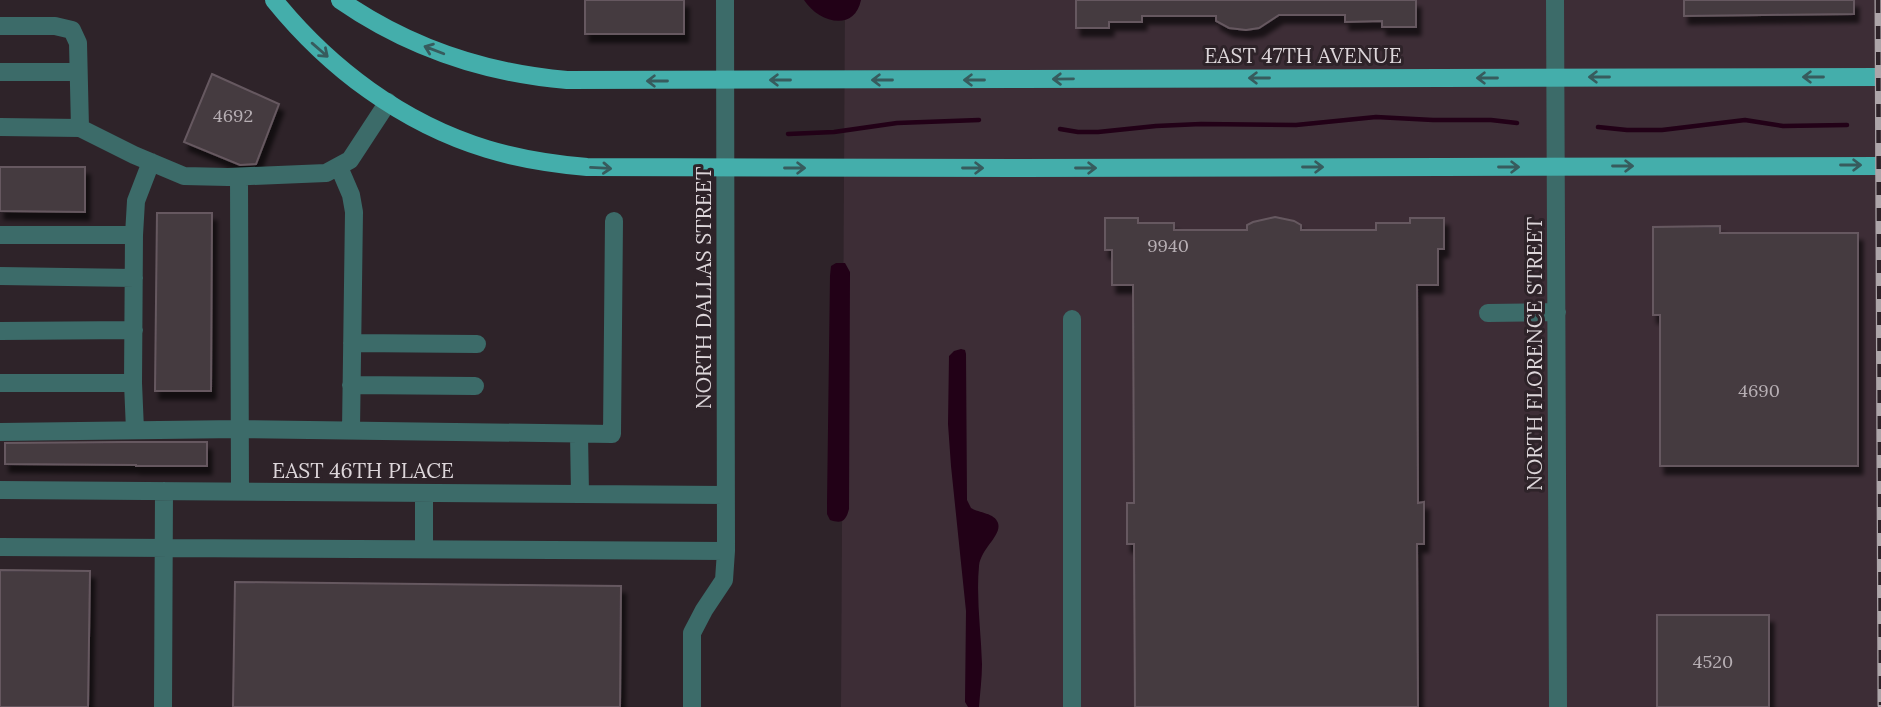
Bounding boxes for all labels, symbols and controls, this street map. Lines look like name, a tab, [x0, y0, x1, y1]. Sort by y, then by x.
one-way arrow	[311, 42, 329, 58]
street label: EAST 47TH AVENUE	[1204, 42, 1402, 69]
one-way arrow	[423, 43, 445, 56]
one-way arrow	[1588, 70, 1611, 84]
one-way arrow	[1802, 70, 1825, 84]
one-way arrow	[1248, 71, 1271, 85]
one-way arrow	[1475, 71, 1498, 85]
one-way arrow	[1052, 72, 1075, 86]
one-way arrow	[769, 73, 792, 87]
one-way arrow	[870, 73, 893, 87]
one-way arrow	[962, 73, 985, 87]
one-way arrow	[646, 74, 669, 88]
house number: 4692	[213, 104, 253, 127]
one-way arrow	[1839, 158, 1862, 172]
one-way arrow	[1611, 159, 1634, 173]
one-way arrow	[1498, 160, 1521, 174]
one-way arrow	[590, 161, 613, 174]
one-way arrow	[783, 161, 806, 175]
one-way arrow	[962, 161, 985, 175]
one-way arrow	[1074, 161, 1097, 175]
one-way arrow	[1302, 161, 1325, 174]
street label: NORTH DALLAS STREET	[690, 167, 717, 409]
street label: NORTH FLORENCE STREET	[1521, 217, 1548, 491]
house number: 9940	[1147, 234, 1189, 257]
house number: 4690	[1738, 379, 1780, 402]
street label: EAST 46TH PLACE	[272, 457, 454, 484]
house number: 4520	[1693, 650, 1733, 673]

